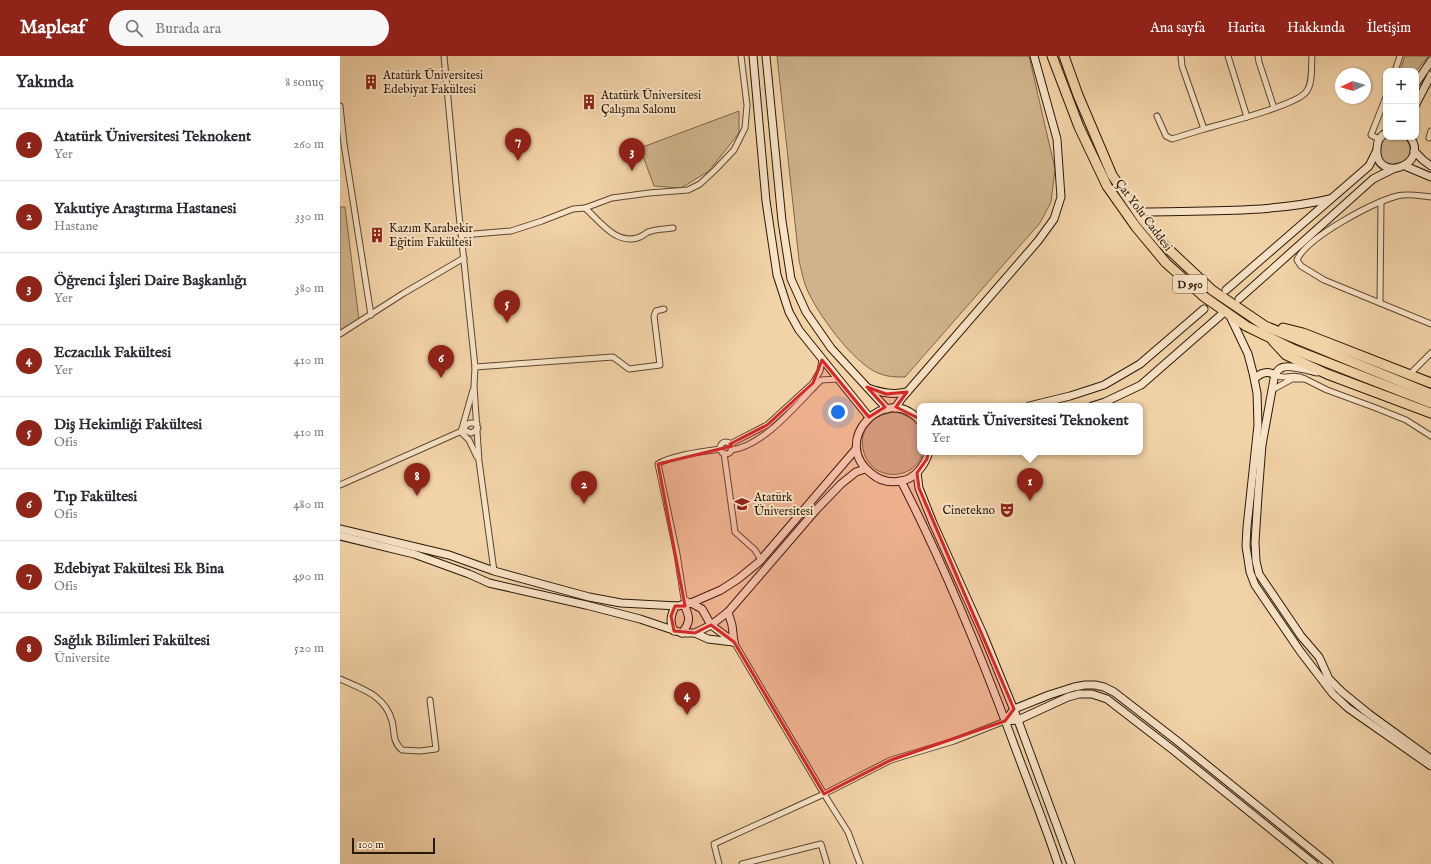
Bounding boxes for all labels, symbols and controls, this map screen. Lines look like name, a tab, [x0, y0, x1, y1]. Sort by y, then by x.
search box	[109, 10, 389, 46]
text: Mapleaf	[20, 16, 85, 40]
icon: search	[123, 17, 145, 39]
text: Burada ara	[155, 19, 221, 38]
text: Ana sayfa	[1150, 19, 1205, 37]
text: Harita	[1227, 19, 1265, 37]
text: Hakkında	[1287, 19, 1345, 37]
text: İletişim	[1367, 19, 1411, 37]
place label: Atatürk Üniversitesi Edebiyat Fakültesi	[382, 67, 483, 97]
north arrow	[1335, 68, 1371, 104]
map controls	[1383, 68, 1419, 140]
button: +	[1383, 68, 1419, 104]
text: Yakında	[16, 72, 74, 93]
building icon: Atatürk Üniversitesi Edebiyat Fakültesi	[362, 73, 380, 91]
text: 8 sonuç	[285, 74, 324, 91]
place label: Atatürk Üniversitesi Çalışma Salonu	[600, 87, 701, 117]
building icon: Atatürk Üniversitesi Çalışma Salonu	[580, 93, 598, 111]
button: −	[1383, 104, 1419, 140]
text: Atatürk Üniversitesi Teknokent	[54, 127, 251, 146]
pin: 7	[505, 128, 531, 161]
text: 1	[27, 136, 31, 153]
text: 260 m	[293, 136, 324, 153]
pin: 3	[619, 138, 645, 171]
text: Yer	[54, 146, 73, 163]
street label: Çat Yolu Caddesi	[1112, 176, 1175, 254]
text: Yakutiye Araştırma Hastanesi	[54, 199, 236, 218]
text: 2	[26, 208, 32, 225]
text: 330 m	[295, 208, 324, 225]
text: Hastane	[54, 218, 98, 235]
place label: Kazım Karabekir Eğitim Fakültesi	[389, 221, 474, 250]
building icon: Kazım Karabekir Eğitim Fakültesi	[368, 226, 386, 244]
text: Öğrenci İşleri Daire Başkanlığı	[54, 271, 247, 290]
road number: D 950	[1173, 275, 1207, 293]
text: 3	[27, 280, 31, 297]
text: 380 m	[295, 280, 324, 297]
text: Yer	[54, 290, 73, 307]
pin: 5	[494, 290, 520, 323]
text: Eczacılık Fakültesi	[54, 343, 171, 362]
pin: 6	[428, 345, 454, 378]
text: 4	[26, 352, 32, 369]
text: 410 m	[294, 352, 324, 369]
text: Yer	[54, 362, 73, 379]
your location	[828, 402, 848, 422]
popup	[917, 403, 1143, 455]
text: Atatürk Üniversitesi Teknokent	[931, 411, 1129, 430]
text: Diş Hekimliği Fakültesi	[54, 415, 202, 434]
text: 5	[27, 424, 31, 441]
text: 410 m	[294, 424, 324, 441]
text: Yer	[931, 430, 950, 447]
text: Ofis	[54, 434, 78, 451]
pin: 8	[404, 463, 430, 496]
pin: 1	[1017, 468, 1043, 501]
pin: 2	[571, 471, 597, 504]
text: Tıp Fakültesi	[54, 487, 137, 506]
place label: Atatürk Üniversitesi	[753, 490, 813, 519]
school or university icon: Atatürk Üniversitesi	[733, 495, 751, 513]
text: 6	[26, 496, 32, 513]
text: 480 m	[293, 496, 324, 513]
theatre icon: Cinetekno	[998, 501, 1016, 519]
place label: Cinetekno	[942, 503, 996, 518]
text: Ofis	[54, 506, 78, 523]
text: Edebiyat Fakültesi Ek Bina	[54, 559, 224, 578]
text: 7	[26, 568, 32, 585]
text: 490 m	[293, 568, 324, 585]
text: Ofis	[54, 578, 78, 595]
text: Sağlık Bilimleri Fakültesi	[54, 631, 210, 650]
text: 8	[26, 640, 32, 657]
text: 520 m	[294, 640, 324, 657]
text: Üniversite	[54, 650, 110, 667]
pin: 4	[674, 682, 700, 715]
scale bar	[352, 836, 435, 855]
text: 100 m	[358, 838, 384, 852]

